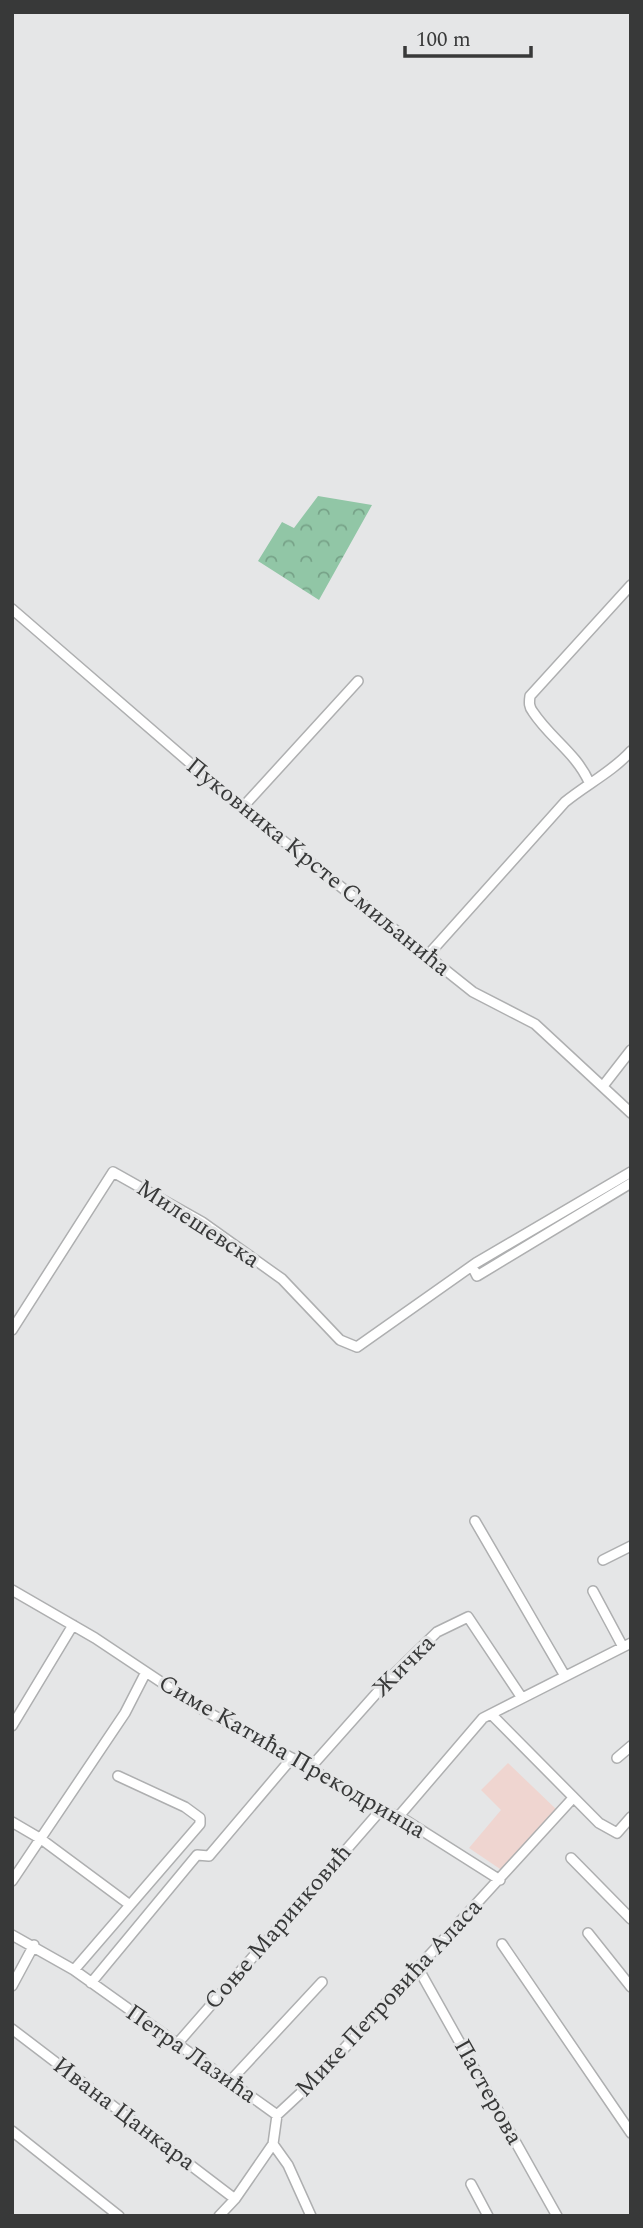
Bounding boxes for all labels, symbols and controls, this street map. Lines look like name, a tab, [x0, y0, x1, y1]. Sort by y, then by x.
scale bar	[405, 14, 531, 58]
text: 100 m	[416, 24, 471, 56]
street label: Пуковника Крсте Смиљанића	[178, 749, 458, 986]
street label: Милешевска	[129, 1170, 267, 1278]
street label: Жичка	[364, 1626, 444, 1706]
street label: Симе Катића Прекодринца	[151, 1665, 433, 1849]
street label: Соње Маринковић	[196, 1836, 360, 2018]
street label: Мике Петровића Аласа	[287, 1890, 491, 2106]
street label: Петра Лазића	[118, 1995, 264, 2113]
street label: Пастерова	[444, 2032, 532, 2152]
street label: Ивана Цанкара	[45, 2048, 203, 2180]

